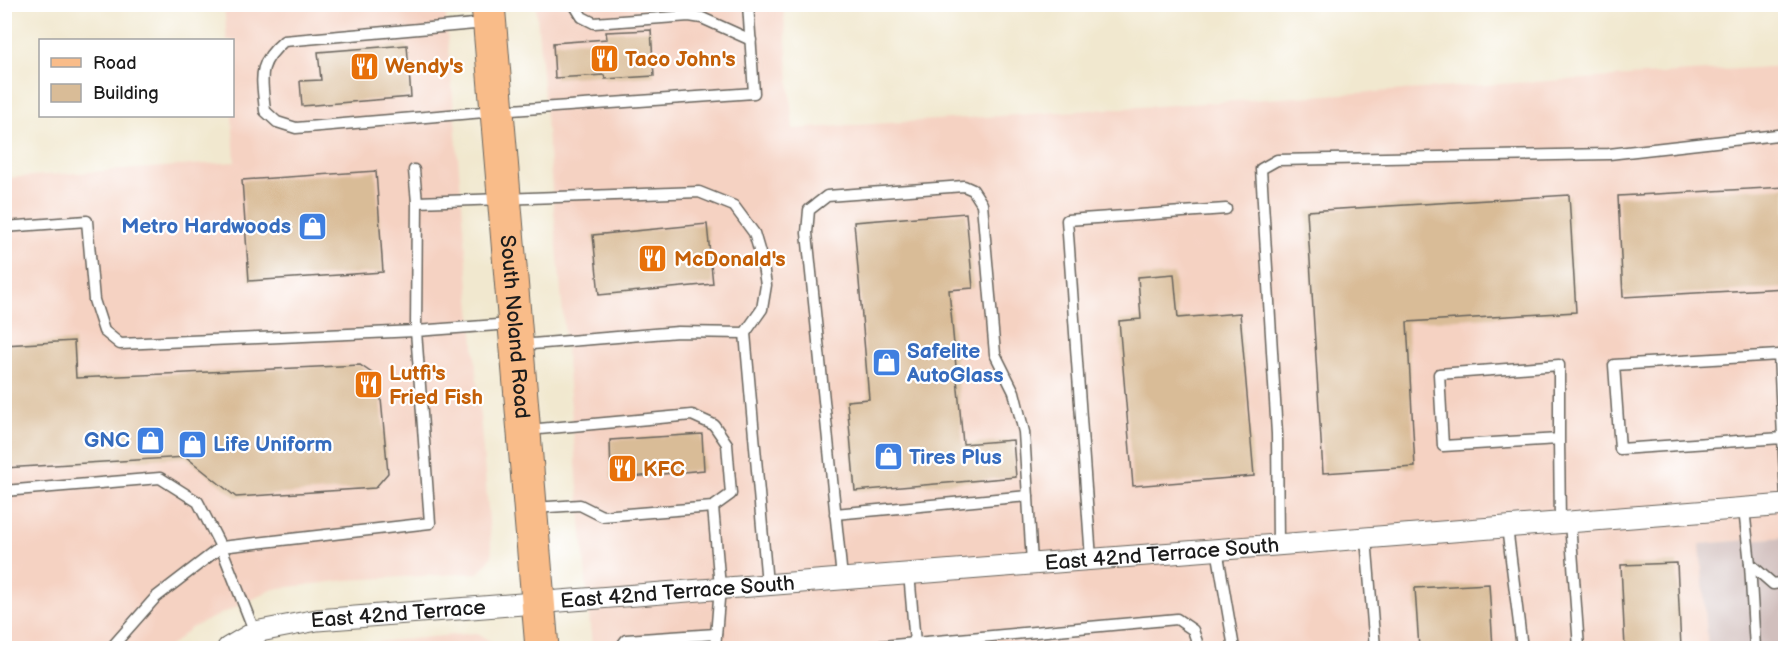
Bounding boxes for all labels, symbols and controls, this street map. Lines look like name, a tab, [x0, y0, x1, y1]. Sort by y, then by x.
legend	[39, 39, 234, 117]
restaurant icon: Taco John's	[588, 43, 620, 75]
place label: Taco John's	[625, 47, 736, 72]
restaurant icon: Wendy's	[348, 50, 380, 82]
text: Road	[93, 53, 137, 74]
place label: Wendy's	[385, 54, 463, 79]
text: Building	[93, 83, 159, 104]
shop icon: Metro Hardwoods	[296, 210, 328, 242]
place label: Metro Hardwoods	[121, 214, 291, 239]
street label: South Noland Road	[495, 234, 535, 420]
restaurant icon: McDonald's	[637, 243, 669, 275]
place label: McDonald's	[674, 247, 786, 272]
place label: Safelite AutoGlass	[906, 339, 1003, 388]
shop icon: Safelite AutoGlass	[870, 347, 902, 379]
place label: Lutfi's Fried Fish	[389, 361, 483, 410]
restaurant icon: Lutfi's Fried Fish	[352, 369, 384, 401]
shop icon: GNC	[135, 424, 167, 456]
place label: GNC	[84, 428, 130, 453]
shop icon: Life Uniform	[176, 428, 208, 460]
place label: Life Uniform	[213, 432, 333, 457]
shop icon: Tires Plus	[872, 441, 904, 473]
place label: Tires Plus	[909, 445, 1002, 470]
restaurant icon: KFC	[606, 453, 638, 485]
place label: KFC	[643, 457, 685, 482]
street label: East 42nd Terrace South	[1044, 532, 1280, 575]
street label: East 42nd Terrace South	[559, 570, 796, 613]
street label: East 42nd Terrace	[310, 594, 487, 633]

